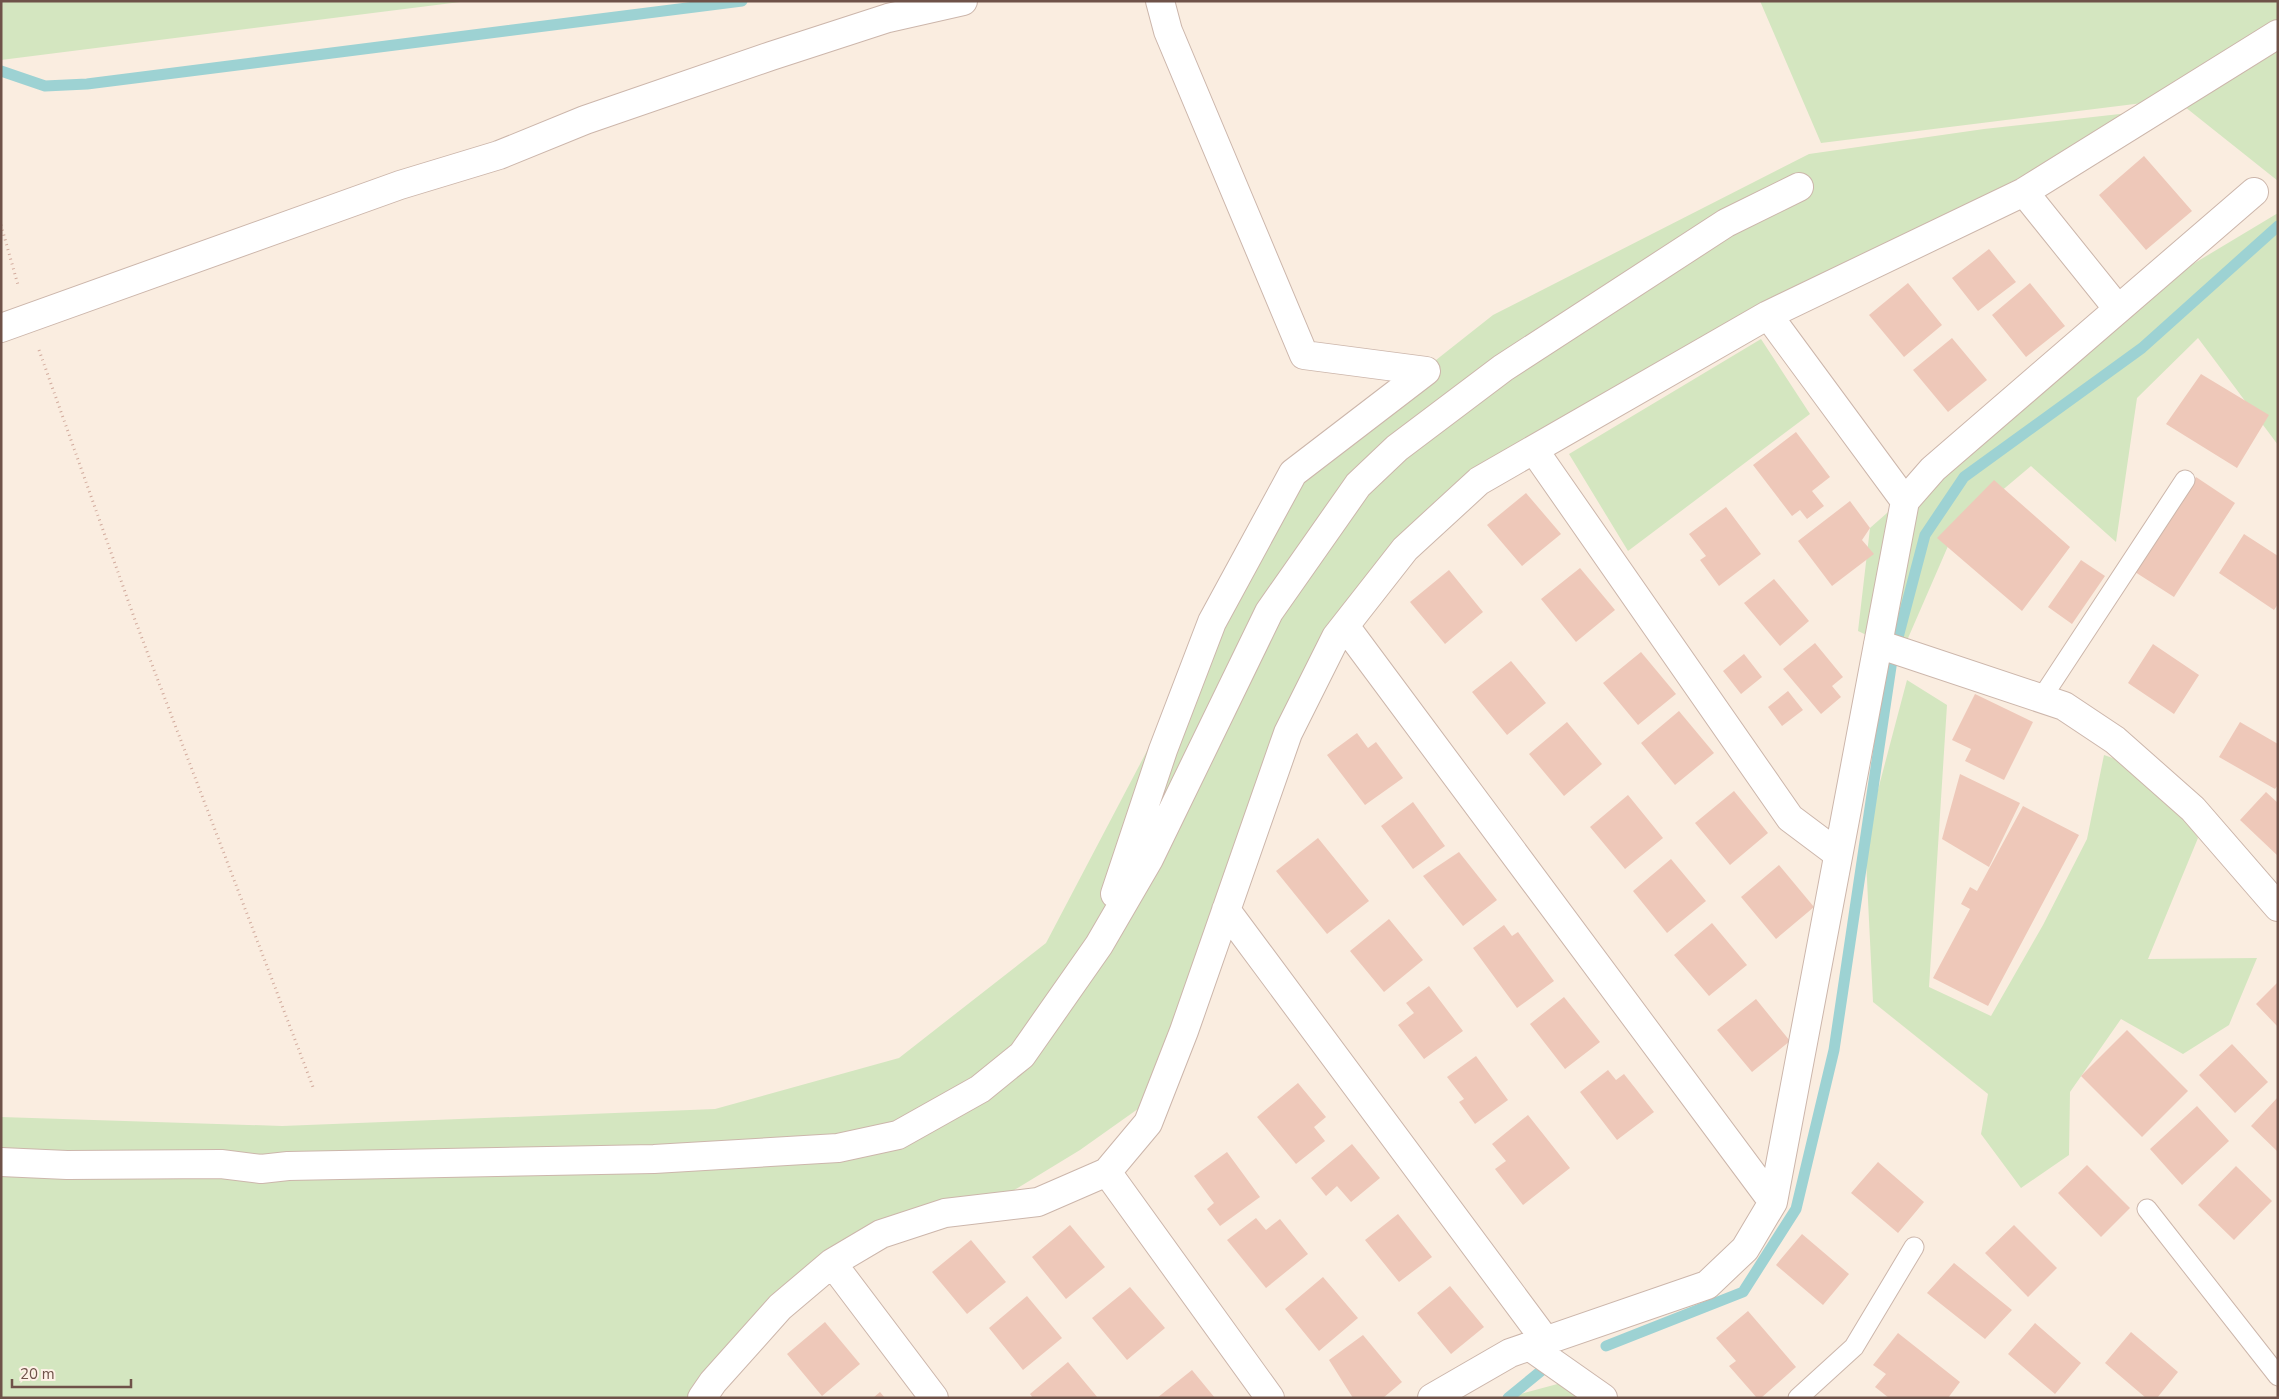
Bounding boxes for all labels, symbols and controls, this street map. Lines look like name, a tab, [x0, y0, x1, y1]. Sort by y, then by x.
scale bar	[12, 1356, 131, 1388]
text: 20 m	[20, 1364, 55, 1384]

